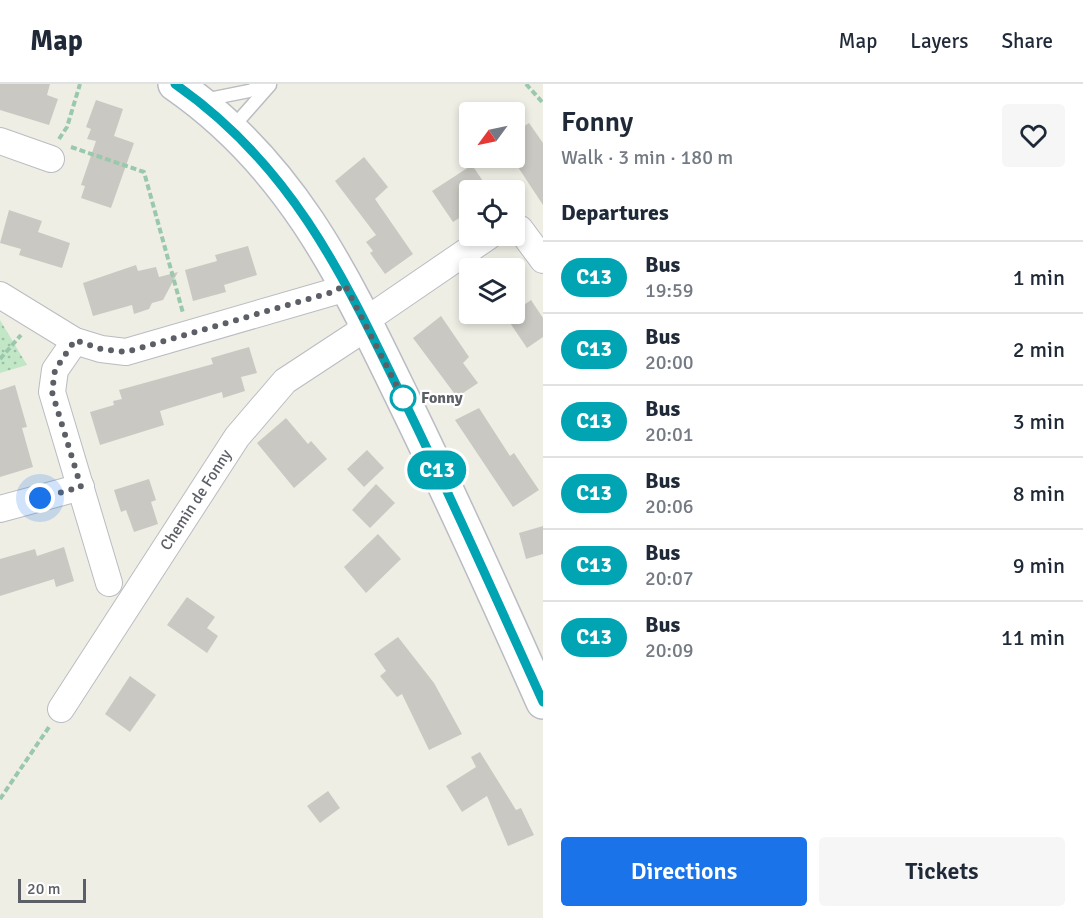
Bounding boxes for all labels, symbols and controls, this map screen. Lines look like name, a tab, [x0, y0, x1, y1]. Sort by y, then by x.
text: Map	[30, 24, 83, 58]
text: Map	[839, 28, 877, 54]
text: Layers	[910, 28, 968, 54]
text: Share	[1001, 28, 1053, 54]
north arrow	[459, 102, 525, 168]
map controls	[459, 102, 525, 324]
button: heart	[1002, 104, 1065, 167]
text: Fonny	[561, 105, 633, 139]
text: Walk · 3 min · 180 m	[561, 145, 733, 170]
button: locate	[459, 180, 525, 246]
text: Departures	[561, 199, 669, 226]
text: Bus	[645, 251, 680, 278]
button: layers	[459, 258, 525, 324]
text: C13	[576, 264, 612, 290]
text: 1 min	[1013, 264, 1065, 291]
text: 19:59	[645, 278, 694, 303]
text: Bus	[645, 323, 680, 350]
text: C13	[576, 336, 612, 362]
text: 2 min	[1013, 336, 1065, 363]
text: 20:00	[645, 350, 694, 375]
marker: Fonny	[390, 385, 416, 411]
place label: Fonny	[421, 388, 463, 408]
text: Bus	[645, 395, 680, 422]
text: C13	[576, 408, 612, 434]
text: 3 min	[1013, 408, 1065, 435]
text: 20:01	[645, 422, 694, 447]
street label: Chemin de Fonny	[156, 445, 236, 554]
line badge: C13	[402, 450, 472, 490]
text: C13	[419, 457, 455, 483]
text: Bus	[645, 467, 680, 494]
text: C13	[576, 480, 612, 506]
text: 8 min	[1013, 480, 1065, 507]
your location	[25, 483, 55, 513]
text: 20:06	[645, 494, 694, 519]
text: Bus	[645, 539, 680, 566]
text: C13	[576, 552, 612, 578]
text: 9 min	[1013, 552, 1065, 579]
text: 20:07	[645, 566, 694, 591]
text: Bus	[645, 611, 680, 638]
text: C13	[576, 624, 612, 650]
text: 11 min	[1001, 624, 1065, 651]
text: 20:09	[645, 638, 694, 663]
button: Directions	[561, 837, 807, 906]
button: Tickets	[819, 837, 1065, 906]
scale bar	[18, 876, 86, 904]
text: 20 m	[27, 879, 61, 899]

